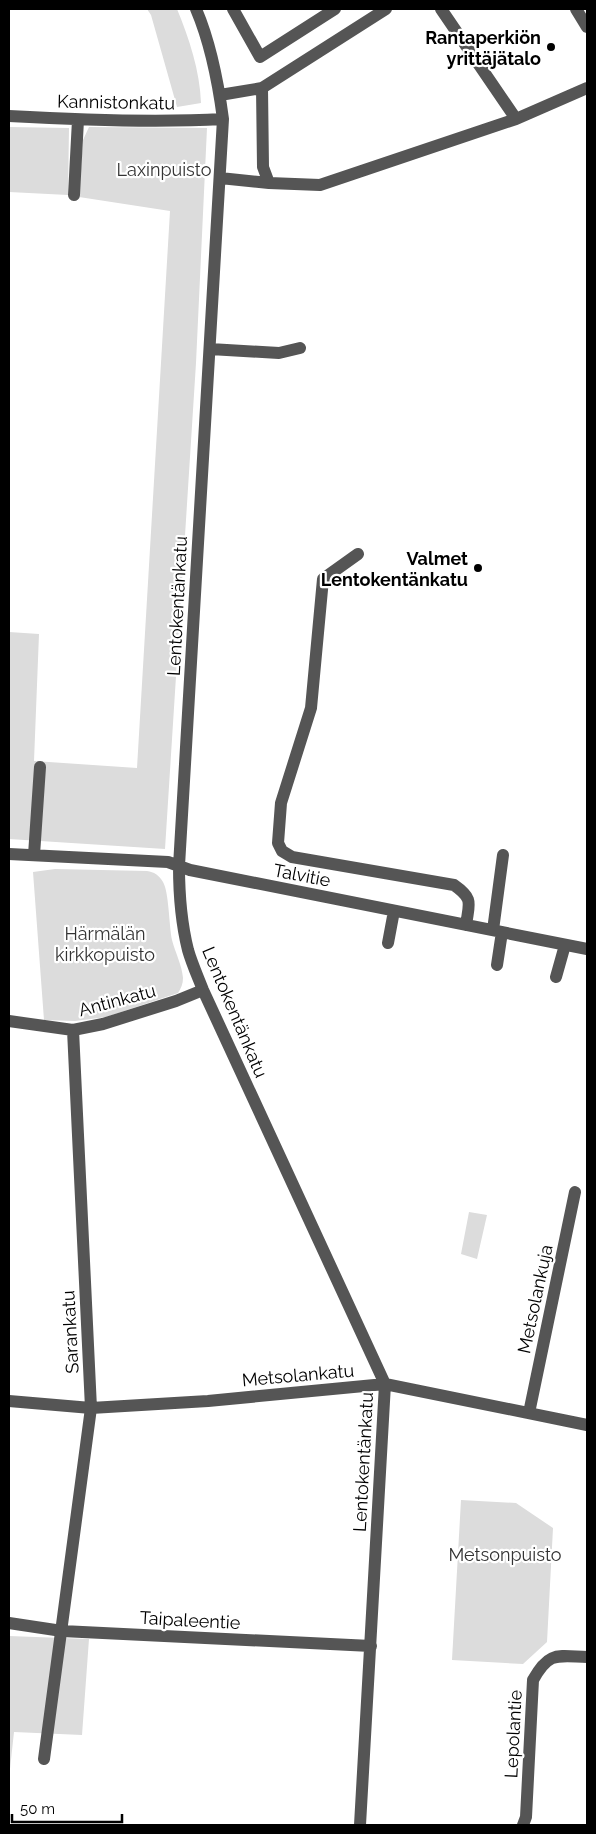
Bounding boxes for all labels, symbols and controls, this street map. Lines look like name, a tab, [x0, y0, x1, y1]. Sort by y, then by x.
place label: Rantaperkiön yrittäjätalo	[425, 27, 541, 69]
marker: Rantaperkiön yrittäjätalo	[545, 41, 557, 53]
street label: Kannistonkatu	[57, 90, 175, 114]
park label: Laxinpuisto	[117, 159, 212, 180]
street label: Lentokentänkatu	[163, 535, 191, 677]
place label: Valmet Lentokentänkatu	[321, 548, 468, 590]
marker: Valmet Lentokentänkatu	[472, 562, 484, 574]
street label: Talvitie	[272, 859, 333, 891]
park label: Härmälän kirkkopuisto	[55, 923, 155, 965]
street label: Lentokentänkatu	[198, 943, 272, 1081]
street label: Antinkatu	[76, 980, 158, 1020]
street label: Metsolankuja	[513, 1243, 557, 1355]
street label: Sarankatu	[57, 1290, 83, 1374]
street label: Metsolankatu	[241, 1360, 355, 1390]
street label: Lentokentänkatu	[349, 1391, 377, 1533]
park label: Metsonpuisto	[448, 1544, 562, 1565]
street label: Taipaleentie	[139, 1607, 241, 1633]
street label: Lepolantie	[500, 1689, 526, 1779]
scale bar	[12, 1792, 122, 1824]
text: 50 m	[20, 1800, 55, 1818]

